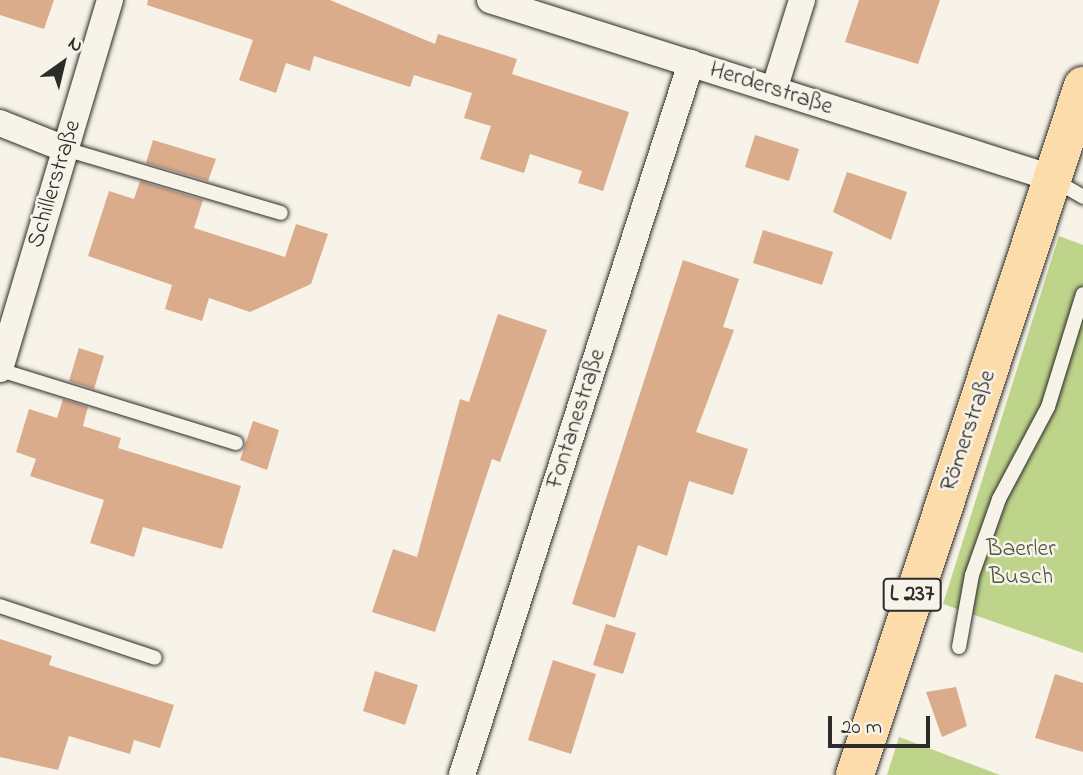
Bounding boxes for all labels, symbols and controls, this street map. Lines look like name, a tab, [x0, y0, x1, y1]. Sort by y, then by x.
north arrow	[28, 28, 98, 98]
text: N	[62, 30, 88, 60]
street label: Herderstraße	[706, 56, 836, 122]
street label: Schillerstraße	[22, 117, 88, 251]
street label: Fontanestraße	[541, 345, 613, 493]
street label: Römerstraße	[935, 366, 1003, 496]
park label: Baerler Busch	[986, 536, 1056, 592]
road number: L 237	[882, 576, 942, 614]
scale bar	[831, 702, 932, 746]
text: 20 m	[841, 713, 882, 743]

